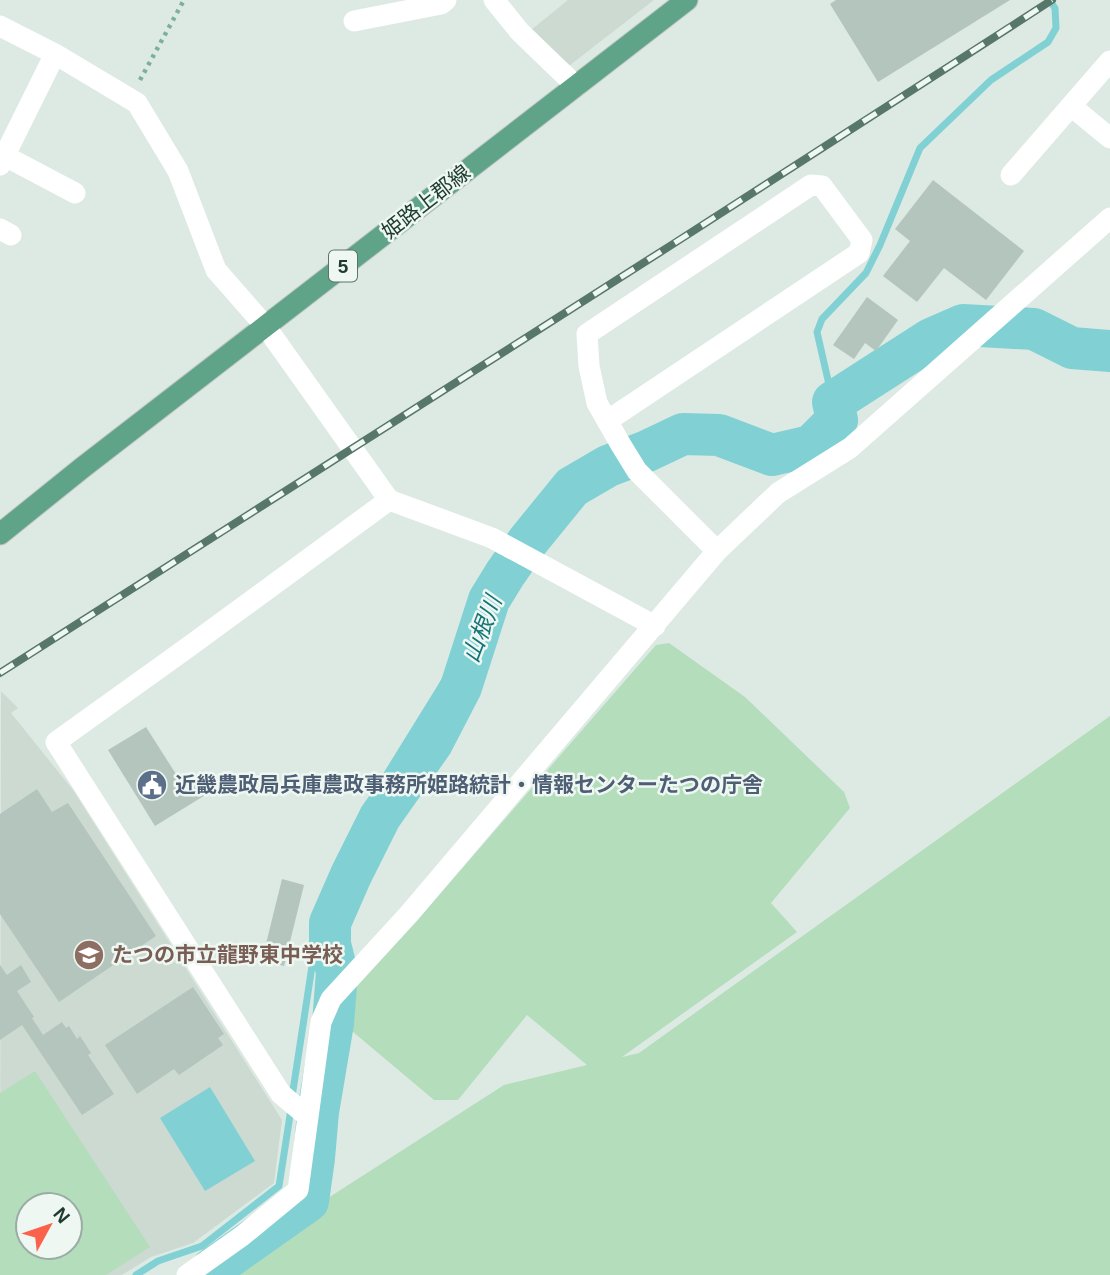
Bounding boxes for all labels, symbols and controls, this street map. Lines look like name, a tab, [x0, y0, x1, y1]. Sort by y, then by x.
street label: 姫路上郡線	[377, 160, 474, 243]
road number: 5	[329, 250, 357, 282]
water label: 山根川	[457, 589, 508, 666]
public building icon: 近畿農政局兵庫農政事務所姫路統計・情報センターたつの庁舎	[135, 768, 169, 802]
place label: 近畿農政局兵庫農政事務所姫路統計・情報センターたつの庁舎	[175, 773, 763, 796]
school or university icon: たつの市立龍野東中学校	[72, 938, 106, 972]
place label: たつの市立龍野東中学校	[112, 943, 343, 966]
north arrow	[14, 1191, 84, 1261]
text: N	[49, 1203, 74, 1227]

